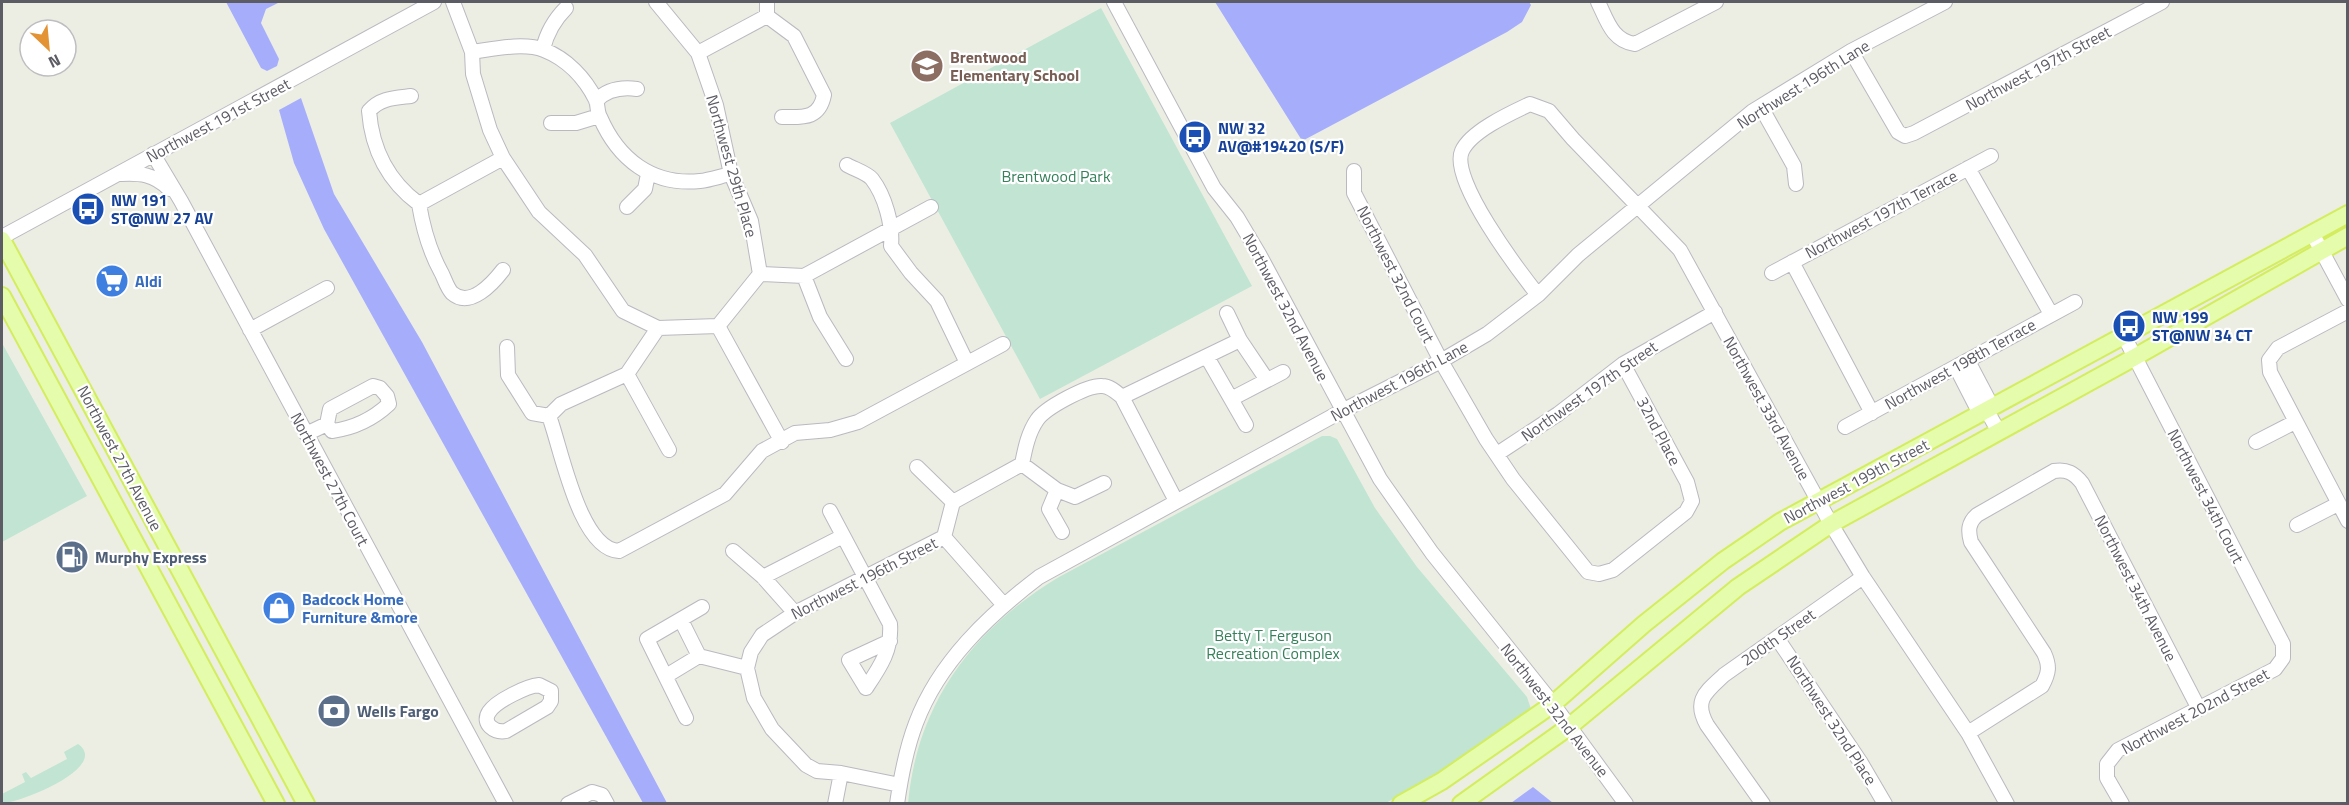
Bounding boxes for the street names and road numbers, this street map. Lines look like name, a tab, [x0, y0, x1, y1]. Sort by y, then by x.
street label: Northwest 197th Street	[1961, 19, 2115, 117]
street label: Northwest 196th Lane	[1732, 33, 1874, 135]
street label: Northwest 191st Street	[142, 72, 295, 168]
street label: Northwest 29th Place	[700, 92, 764, 240]
street label: Northwest 197th Terrace	[1801, 164, 1961, 264]
street label: Northwest 32nd Court	[1351, 201, 1441, 347]
street label: Northwest 32nd Avenue	[1237, 229, 1335, 385]
street label: Northwest 198th Terrace	[1880, 312, 2040, 416]
street label: Northwest 33rd Avenue	[1718, 332, 1816, 484]
street label: Northwest 196th Lane	[1326, 335, 1472, 427]
street label: Northwest 197th Street	[1516, 335, 1662, 447]
street label: Northwest 27th Avenue	[72, 381, 168, 535]
street label: 32nd Place	[1631, 392, 1687, 470]
street label: Northwest 27th Court	[285, 408, 375, 550]
street label: Northwest 34th Court	[2162, 425, 2250, 568]
street label: Northwest 199th Street	[1779, 432, 1933, 530]
street label: Northwest 34th Avenue	[2089, 511, 2183, 665]
street label: Northwest 196th Street	[787, 530, 942, 625]
street label: 200th Street	[1736, 602, 1820, 671]
street label: Northwest 32nd Avenue	[1495, 638, 1615, 782]
street label: Northwest 32nd Place	[1781, 650, 1883, 790]
street label: Northwest 202nd Street	[2117, 662, 2274, 760]

